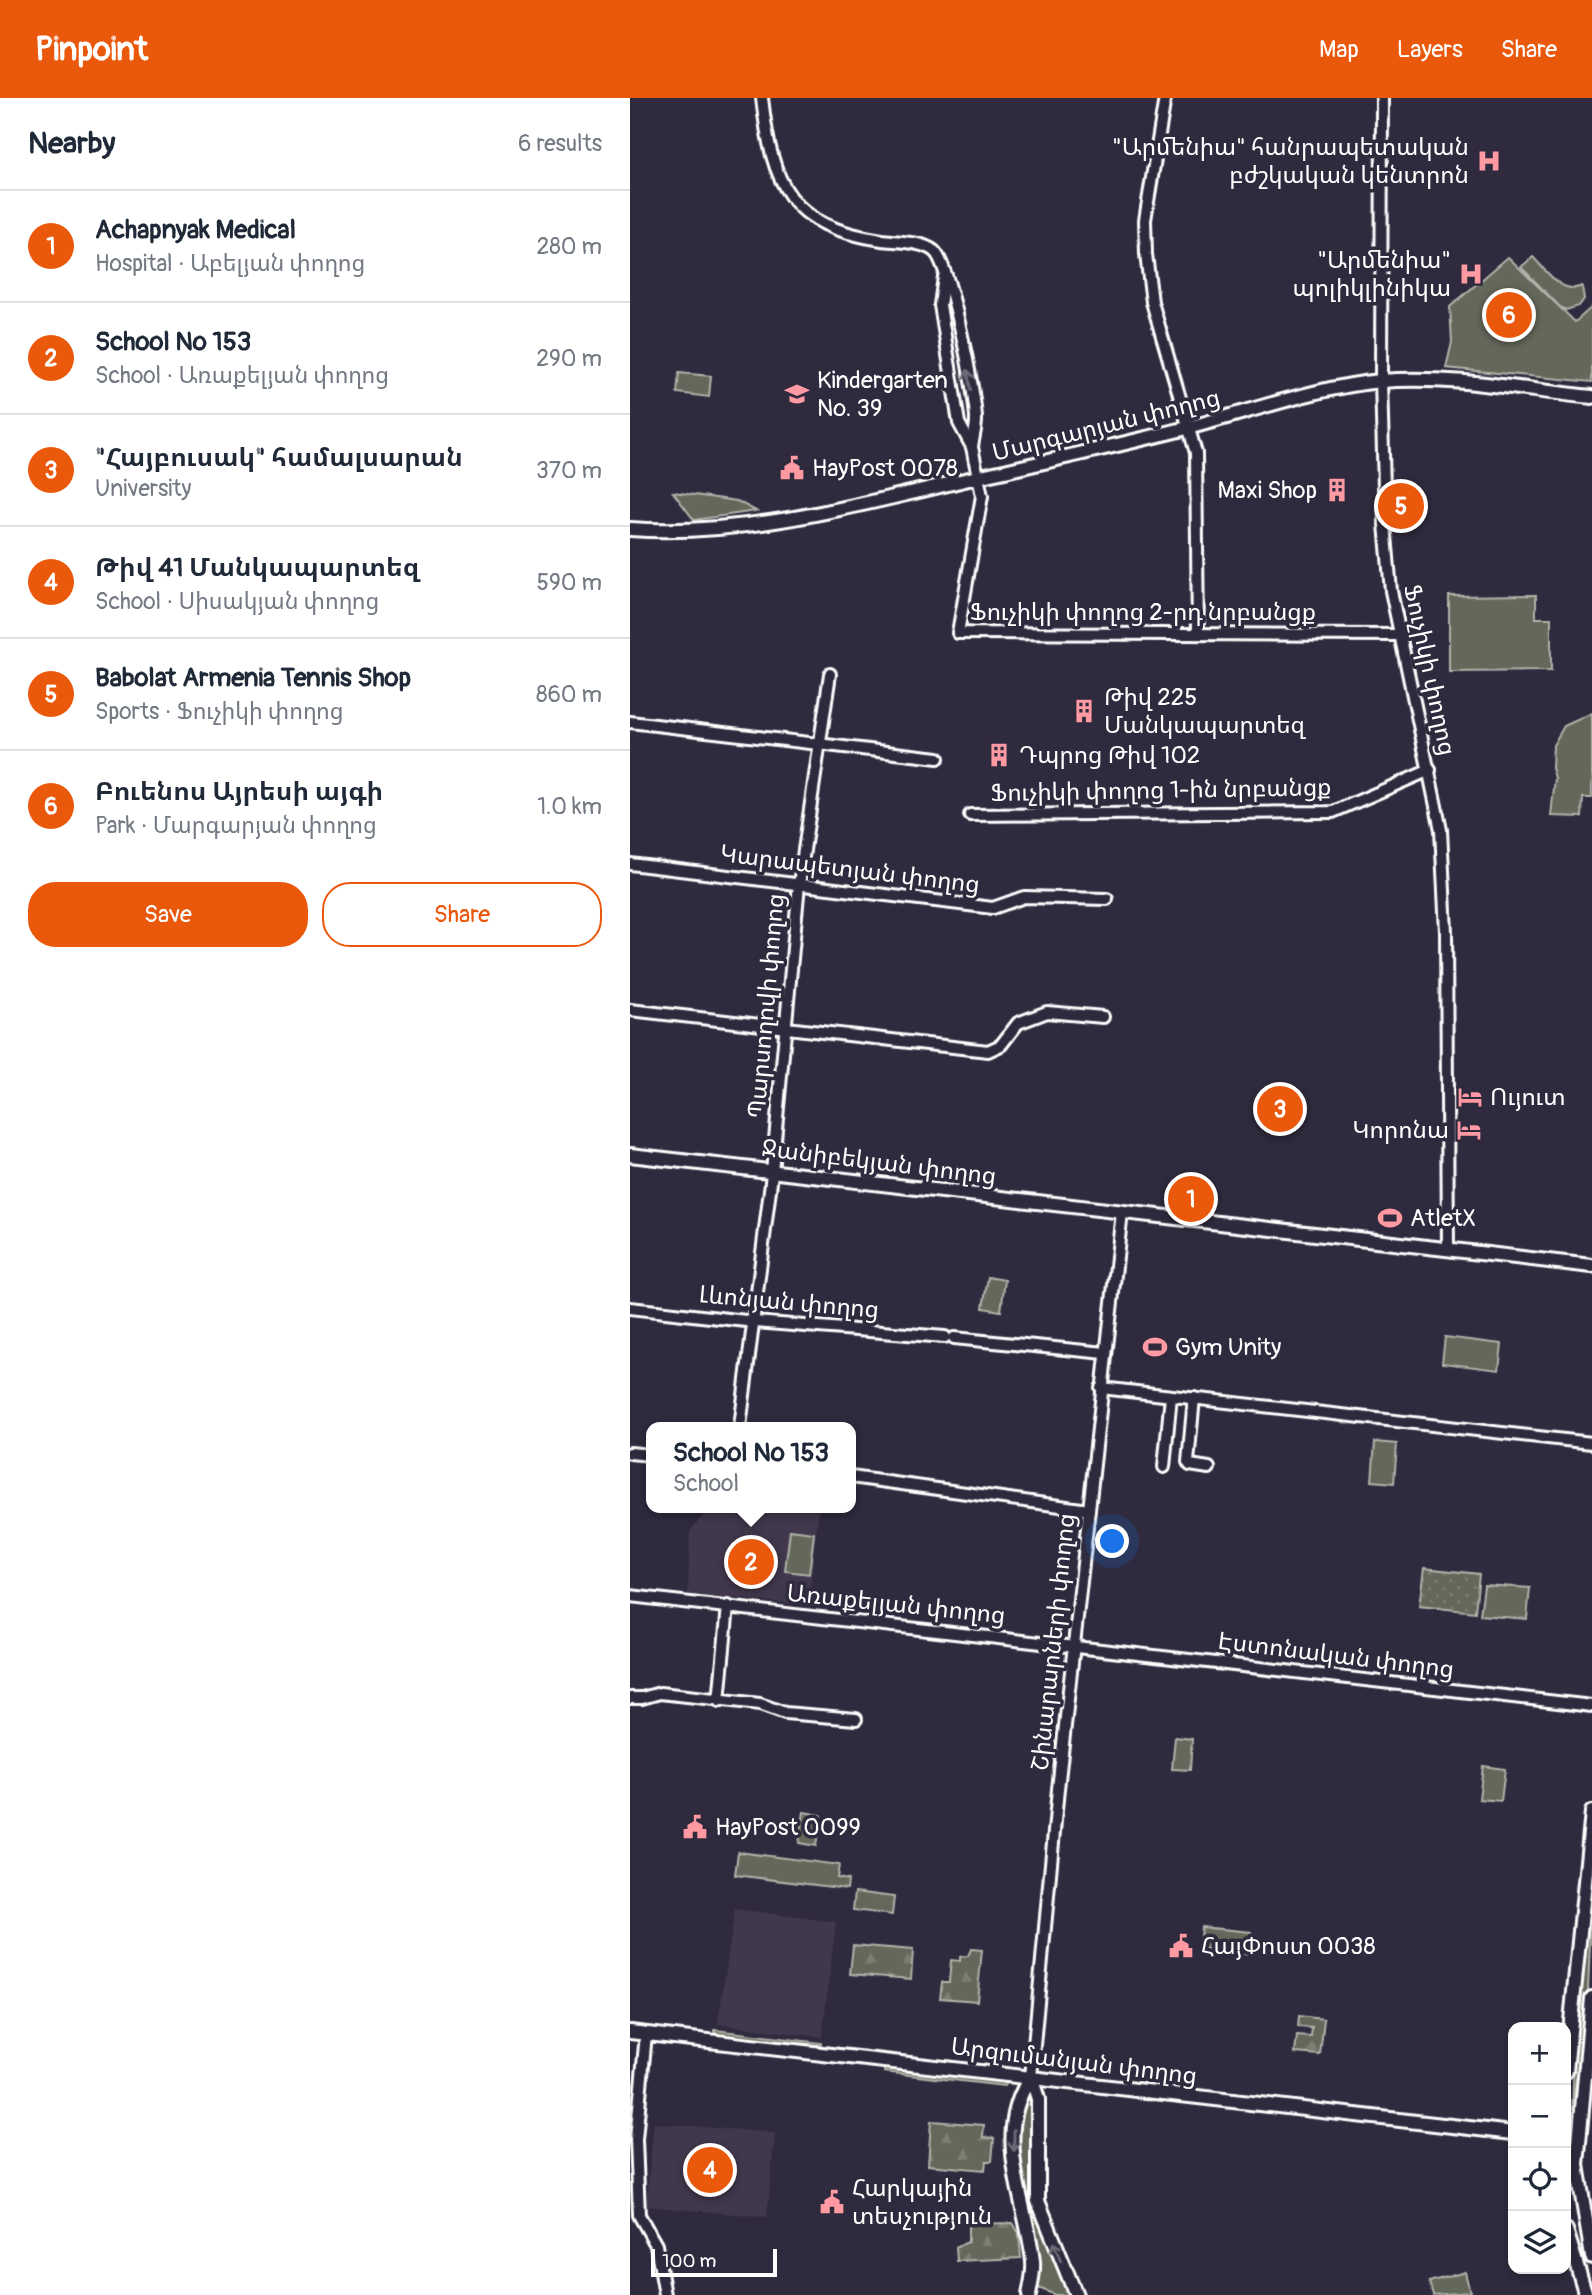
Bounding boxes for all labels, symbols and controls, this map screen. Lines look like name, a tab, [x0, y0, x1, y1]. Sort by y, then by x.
text: Pinpoint	[35, 29, 148, 70]
text: Map	[1319, 35, 1359, 64]
text: Layers	[1397, 35, 1463, 64]
text: Share	[1501, 35, 1557, 64]
text: Nearby	[28, 125, 115, 162]
text: 6 results	[518, 129, 602, 158]
place label: "Արմենիա" հանրապետական բժշկական կենտրոն	[1112, 133, 1469, 190]
hospital icon: "Արմենիա" հանրապետական բժշկական կենտրոն	[1475, 147, 1503, 175]
text: Achapnyak Medical	[95, 214, 296, 246]
text: 1	[47, 232, 56, 261]
text: 280 m	[536, 232, 602, 261]
place label: "Արմենիա" պոլիկլինիկա	[1293, 246, 1451, 303]
text: Hospital · Աբելյան փողոց	[95, 249, 365, 278]
hospital icon: "Արմենիա" պոլիկլինիկա	[1457, 260, 1485, 288]
pin: 6	[1486, 289, 1532, 341]
text: School № 153	[95, 326, 251, 358]
text: 2	[45, 344, 57, 373]
text: 290 m	[536, 344, 602, 373]
text: School · Առաքելյան փողոց	[95, 361, 389, 390]
place label: Kindergarten No. 39	[817, 366, 948, 423]
one-way arrow	[962, 369, 975, 391]
school or university icon: Kindergarten No. 39	[783, 380, 811, 408]
street label: Մարգարյան փողոց	[989, 383, 1223, 468]
text: "Հայբուսակ" համալսարան	[95, 442, 463, 474]
public building icon: HayPost 0078	[778, 454, 806, 482]
place label: HayPost 0078	[812, 454, 958, 483]
text: 3	[45, 456, 57, 485]
text: 370 m	[536, 456, 602, 485]
text: University	[95, 474, 191, 503]
place label: Maxi Shop	[1217, 476, 1317, 505]
building icon: Maxi Shop	[1323, 476, 1351, 504]
pin: 5	[1378, 480, 1424, 532]
text: Թիվ 41 Մանկապարտեզ	[95, 552, 419, 584]
text: 4	[44, 568, 58, 597]
text: 590 m	[537, 568, 602, 597]
street label: Ֆուչիկի փողոց	[1397, 582, 1462, 758]
text: School · Սիսակյան փողոց	[95, 587, 379, 616]
street label: Ֆուչիկի փողոց 2-րդ նրբանցք	[970, 598, 1316, 627]
text: Babolat Armenia Tennis Shop	[95, 662, 411, 694]
text: 5	[45, 680, 57, 709]
text: 860 m	[536, 680, 602, 709]
place label: Թիվ 225 Մանկապարտեզ	[1104, 683, 1307, 740]
text: Sports · Ֆուչիկի փողոց	[95, 697, 344, 726]
building icon: Թիվ 225 Մանկապարտեզ	[1070, 697, 1098, 725]
building icon: Դպրոց Թիվ 102	[985, 741, 1013, 769]
place label: Դպրոց Թիվ 102	[1019, 741, 1200, 770]
street label: Ֆուչիկի փողոց 1-ին նրբանցք	[990, 773, 1332, 808]
text: Բուենոս Այրեսի այգի	[95, 776, 383, 808]
text: 6	[44, 792, 58, 821]
text: 1.0 km	[537, 792, 602, 821]
text: Park · Մարգարյան փողոց	[95, 811, 377, 840]
street label: Կարապետյան փողոց	[718, 839, 981, 900]
button: Save	[28, 882, 308, 947]
button: Share	[322, 882, 602, 947]
street label: Պարսողովի փողոց	[742, 892, 791, 1120]
pin: 3	[1257, 1083, 1303, 1135]
hotel icon: Ույուտ	[1456, 1083, 1484, 1111]
place label: Ույուտ	[1490, 1083, 1566, 1112]
place label: Կորոնա	[1353, 1116, 1449, 1145]
hotel icon: Կորոնա	[1455, 1116, 1483, 1144]
street label: Ջանիբեկյան փողոց	[760, 1134, 998, 1191]
pin: 1	[1168, 1173, 1214, 1225]
sports icon: AtletX	[1376, 1204, 1404, 1232]
place label: AtletX	[1410, 1204, 1476, 1233]
street label: Լևոնյան փողոց	[698, 1280, 880, 1325]
sports icon: Gym Unity	[1141, 1333, 1169, 1361]
place label: Gym Unity	[1175, 1333, 1281, 1362]
popup	[646, 1422, 856, 1513]
text: School № 153	[673, 1437, 829, 1469]
text: School	[673, 1469, 739, 1498]
street label: Շինարարների փողոց	[1026, 1512, 1081, 1772]
your location	[1095, 1524, 1129, 1558]
pin: 2	[728, 1536, 774, 1588]
street label: Առաքելյան փողոց	[785, 1579, 1007, 1630]
street label: Էստոնական փողոց	[1216, 1627, 1456, 1684]
public building icon: HayPost 0099	[681, 1813, 709, 1841]
place label: HayPost 0099	[715, 1813, 861, 1842]
public building icon: ՀայՓոստ 0038	[1167, 1932, 1195, 1960]
place label: ՀայՓոստ 0038	[1201, 1932, 1376, 1961]
map controls	[1508, 2022, 1571, 2274]
button: +	[1508, 2022, 1571, 2085]
street label: Արզումանյան փողոց	[949, 2032, 1199, 2091]
button: −	[1508, 2085, 1571, 2148]
one-way arrow	[1007, 2129, 1021, 2152]
pin: 4	[687, 2144, 733, 2196]
button: locate	[1508, 2148, 1571, 2211]
place label: Հարկային տեսչություն	[852, 2174, 992, 2231]
public building icon: Հարկային տեսչություն	[818, 2188, 846, 2216]
button: layers	[1508, 2211, 1571, 2274]
one-way arrow	[1050, 2242, 1063, 2264]
scale bar	[651, 2246, 777, 2278]
text: 100 m	[662, 2249, 716, 2273]

